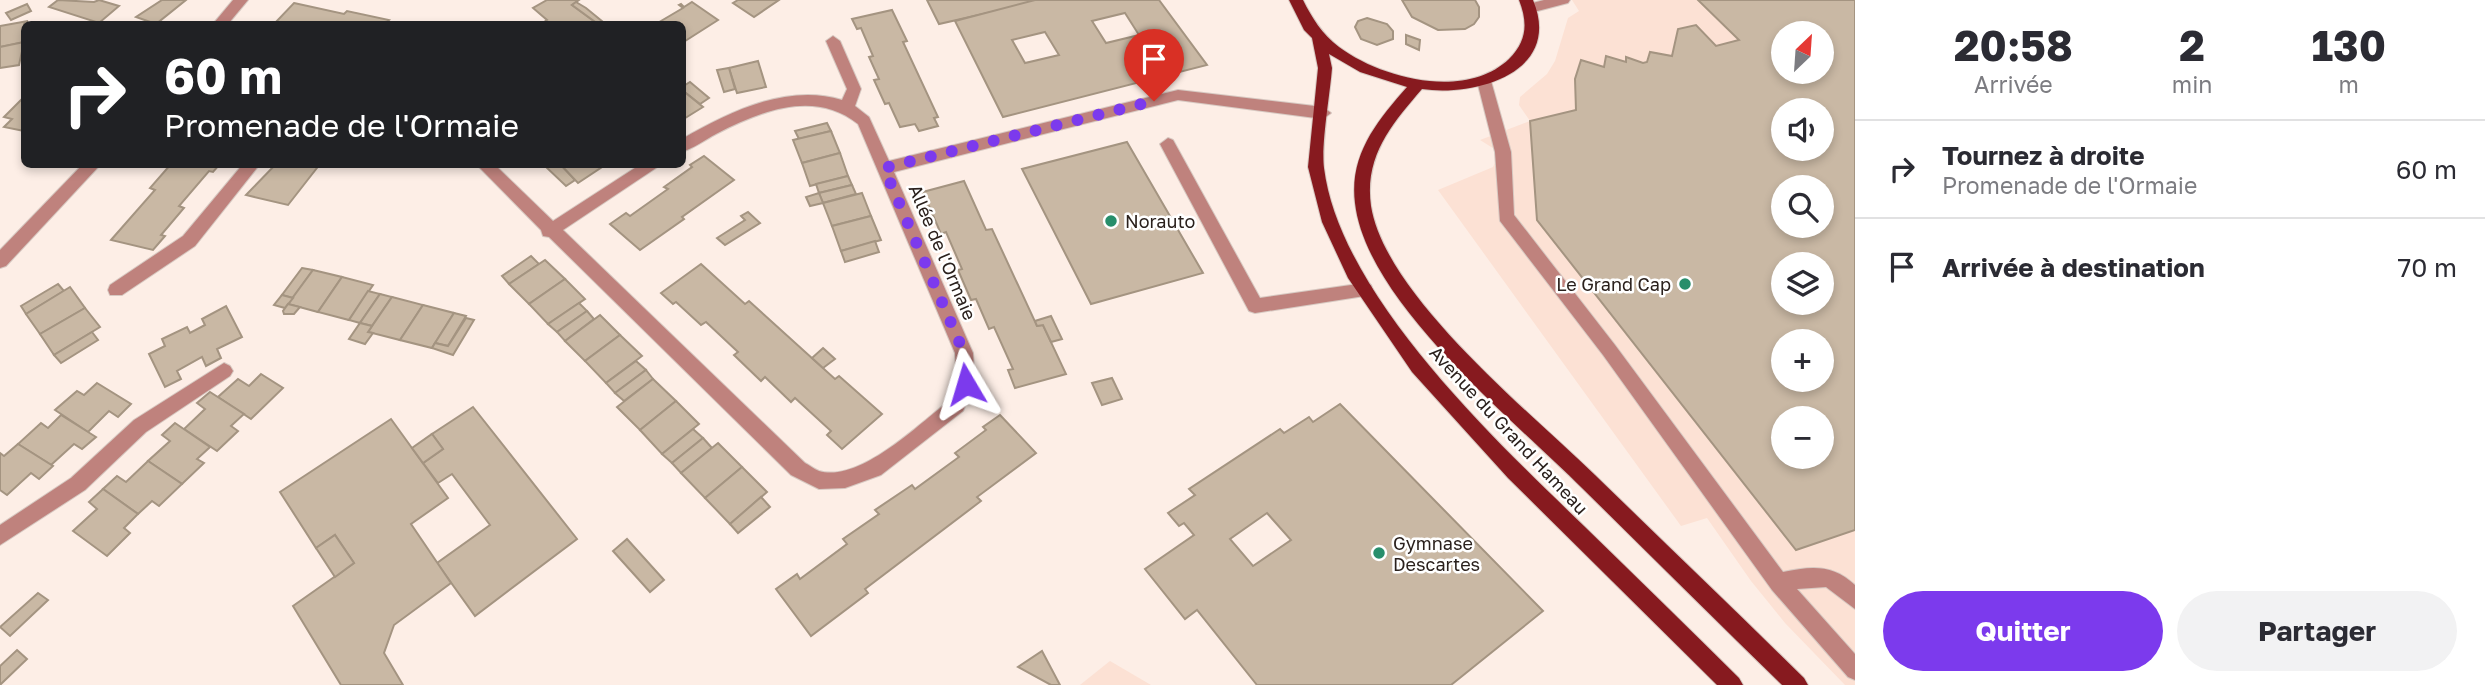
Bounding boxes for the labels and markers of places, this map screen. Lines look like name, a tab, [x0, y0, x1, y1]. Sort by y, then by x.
pin	[1124, 29, 1184, 101]
place label: Norauto	[1125, 210, 1195, 232]
marker: Norauto	[1103, 213, 1119, 229]
place label: Le Grand Cap	[1556, 273, 1671, 295]
marker: Le Grand Cap	[1677, 276, 1693, 292]
place label: Gymnase Descartes	[1393, 532, 1480, 575]
marker: Gymnase Descartes	[1371, 545, 1387, 561]

